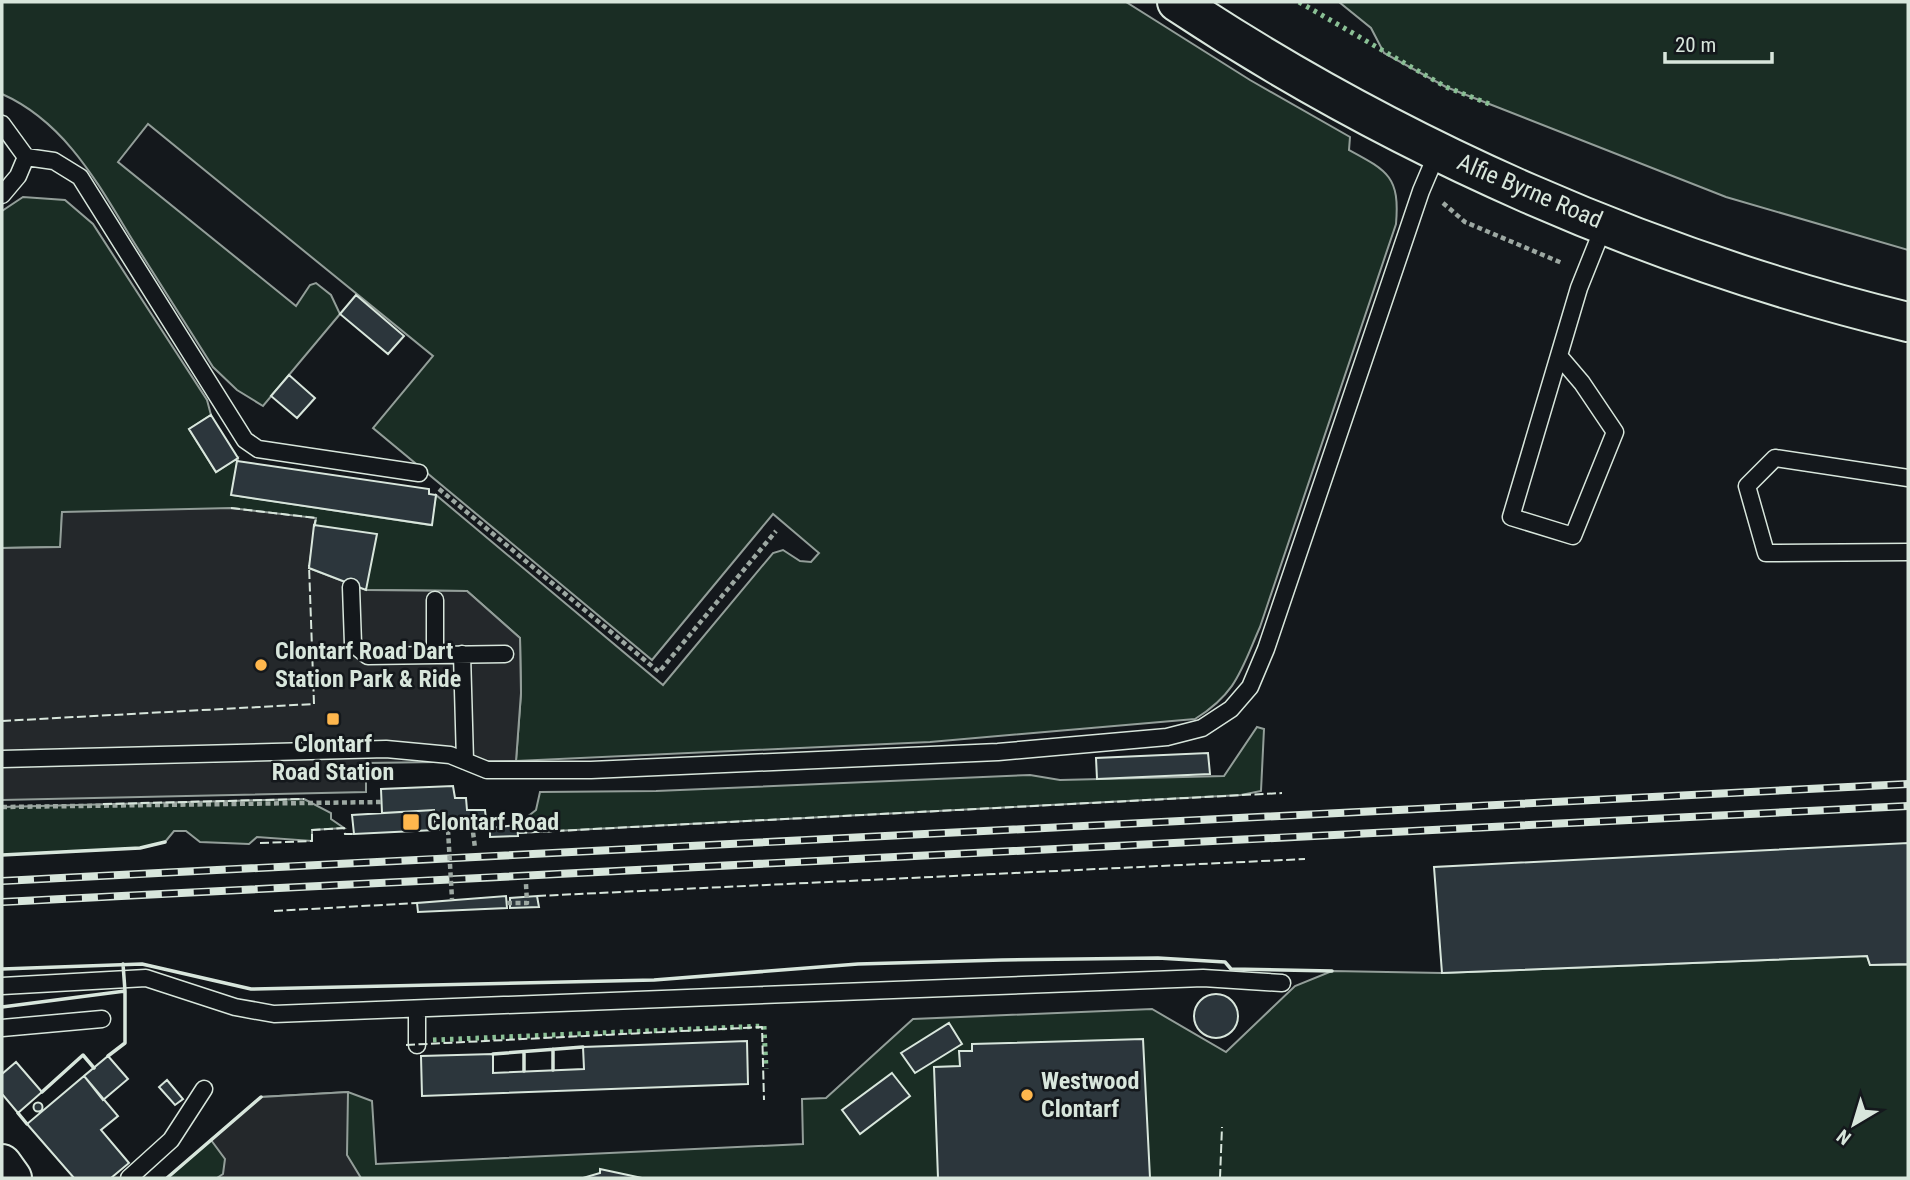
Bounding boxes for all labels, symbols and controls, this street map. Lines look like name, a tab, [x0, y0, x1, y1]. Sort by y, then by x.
scale bar	[1665, 21, 1772, 65]
text: 20 m	[1675, 33, 1716, 57]
street label: Alfie Byrne Road	[1453, 148, 1607, 234]
place label: Clontarf Road Dart Station Park & Ride	[275, 637, 461, 693]
marker: Clontarf Road Dart Station Park & Ride	[253, 657, 269, 673]
marker: Clontarf Road Station	[325, 711, 341, 727]
place label: Clontarf Road Station	[272, 730, 394, 786]
place label: Clontarf Road	[427, 808, 559, 836]
marker: Clontarf Road	[401, 812, 421, 832]
place label: Westwood Clontarf	[1041, 1067, 1139, 1123]
marker: Westwood Clontarf	[1019, 1087, 1035, 1103]
north arrow	[1819, 1089, 1889, 1159]
text: N	[1832, 1124, 1856, 1150]

